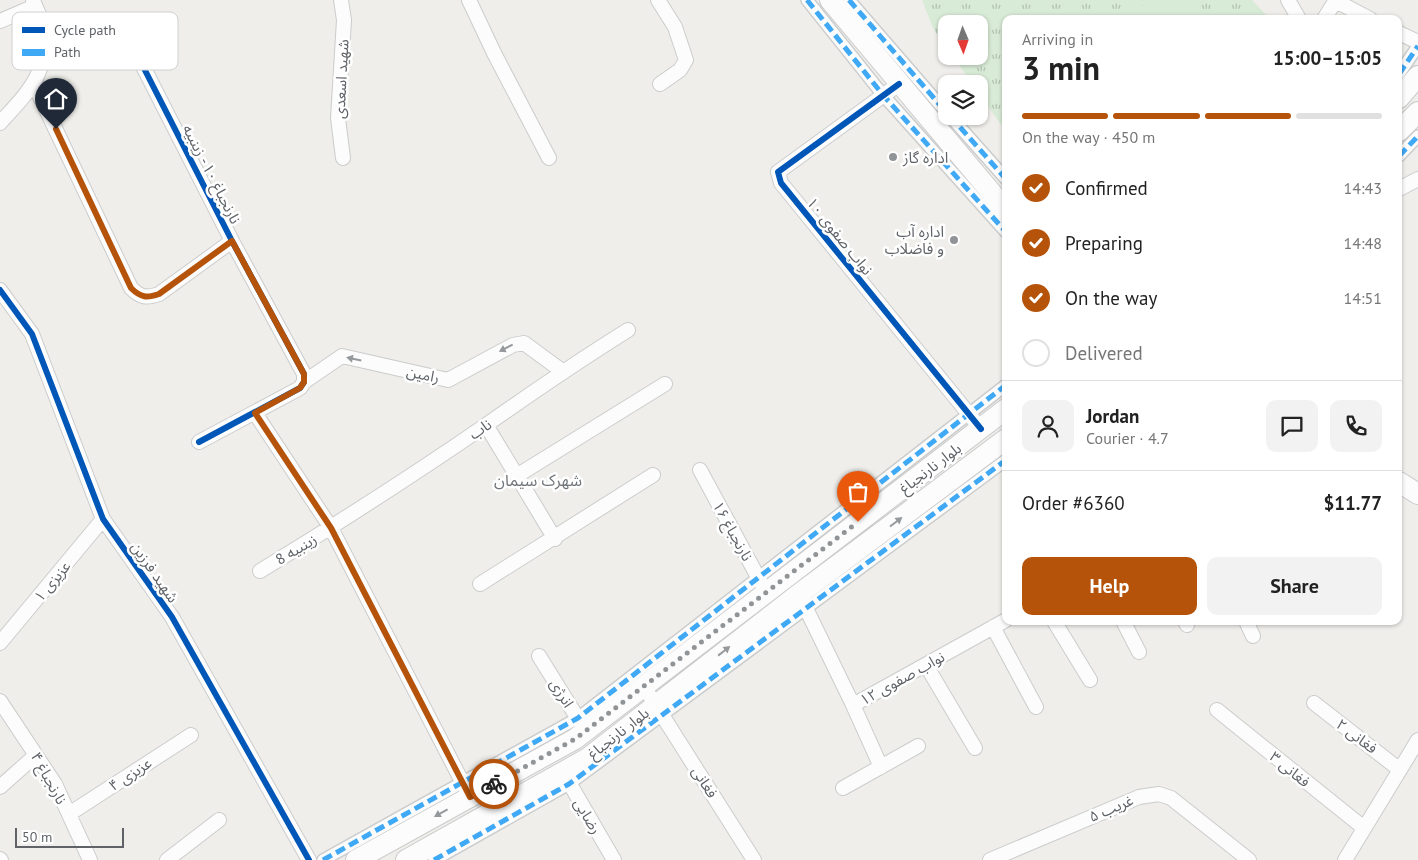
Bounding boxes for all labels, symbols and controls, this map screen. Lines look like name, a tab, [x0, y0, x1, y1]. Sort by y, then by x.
legend	[12, 12, 178, 70]
north arrow	[938, 15, 988, 65]
map controls	[938, 15, 988, 125]
text: Cycle path	[54, 21, 116, 39]
text: Arriving in	[1022, 29, 1093, 49]
street label: شهید اسعدی	[329, 39, 353, 119]
text: Path	[54, 43, 81, 61]
text: 15:00–15:05	[1273, 46, 1382, 70]
text: 3 min	[1022, 47, 1100, 89]
button: layers	[938, 75, 988, 125]
pin	[35, 78, 77, 129]
icon: home	[42, 85, 70, 113]
street label: نارنجباغ ۱۰ - زینبیه	[176, 121, 245, 228]
text: On the way · 450 m	[1022, 127, 1155, 147]
place label: اداره گاز	[902, 148, 948, 167]
marker: اداره گاز	[887, 151, 899, 163]
icon: check	[1022, 174, 1050, 202]
text: Confirmed	[1065, 176, 1148, 200]
text: 14:43	[1344, 178, 1382, 198]
street label: نواب صفوی ۱۰	[803, 193, 877, 279]
place label: اداره آب و فاضلاب	[885, 222, 944, 258]
icon: check	[1022, 229, 1050, 257]
text: Preparing	[1065, 231, 1143, 255]
text: 14:48	[1344, 233, 1382, 253]
marker: اداره آب و فاضلاب	[948, 234, 960, 246]
icon: check	[1022, 284, 1050, 312]
text: On the way	[1065, 286, 1157, 310]
text: 14:51	[1344, 288, 1382, 308]
text: Delivered	[1065, 341, 1143, 365]
one-way arrow	[499, 344, 514, 352]
one-way arrow	[347, 355, 362, 363]
street label: رامین	[405, 361, 441, 387]
button: person	[1022, 400, 1074, 452]
button: chat	[1266, 400, 1318, 452]
button: phone	[1330, 400, 1382, 452]
text: Jordan	[1086, 404, 1139, 428]
street label: ناب	[465, 415, 495, 443]
text: Courier · 4.7	[1086, 428, 1169, 448]
street label: بلوار نارنجباغ	[895, 438, 967, 500]
district label: شهرک سیمان	[494, 470, 582, 490]
pin	[837, 471, 879, 522]
icon: bag	[844, 478, 872, 506]
text: Order #6360	[1022, 491, 1125, 515]
text: $11.77	[1323, 491, 1382, 515]
street label: نارنجباغ ۱۶	[706, 498, 757, 566]
one-way arrow	[889, 516, 902, 527]
street label: زینبیه 8	[272, 529, 320, 569]
street label: شهید فرزین	[127, 538, 183, 606]
street label: عزیزی ۱	[29, 556, 75, 605]
button: Help	[1022, 557, 1197, 615]
button: Share	[1207, 557, 1382, 615]
one-way arrow	[717, 646, 730, 657]
street label: نواب صفوی ۱۲	[856, 647, 948, 709]
street label: انرژی	[546, 675, 578, 711]
street label: بلوار نارنجباغ	[583, 703, 654, 765]
street label: فغانی ۲	[1333, 714, 1382, 758]
street label: فغانی ۳	[1266, 747, 1314, 791]
street label: نارنجباغ ۴	[24, 749, 71, 809]
street label: عزیزی ۴	[105, 753, 155, 795]
courier	[469, 759, 519, 809]
street label: فغانی	[688, 763, 722, 802]
icon: bike	[480, 770, 508, 798]
street label: غریب ۵	[1086, 790, 1137, 826]
street label: رضایی	[570, 795, 606, 837]
one-way arrow	[434, 809, 447, 818]
scale bar	[15, 825, 124, 848]
text: 50 m	[22, 828, 52, 846]

